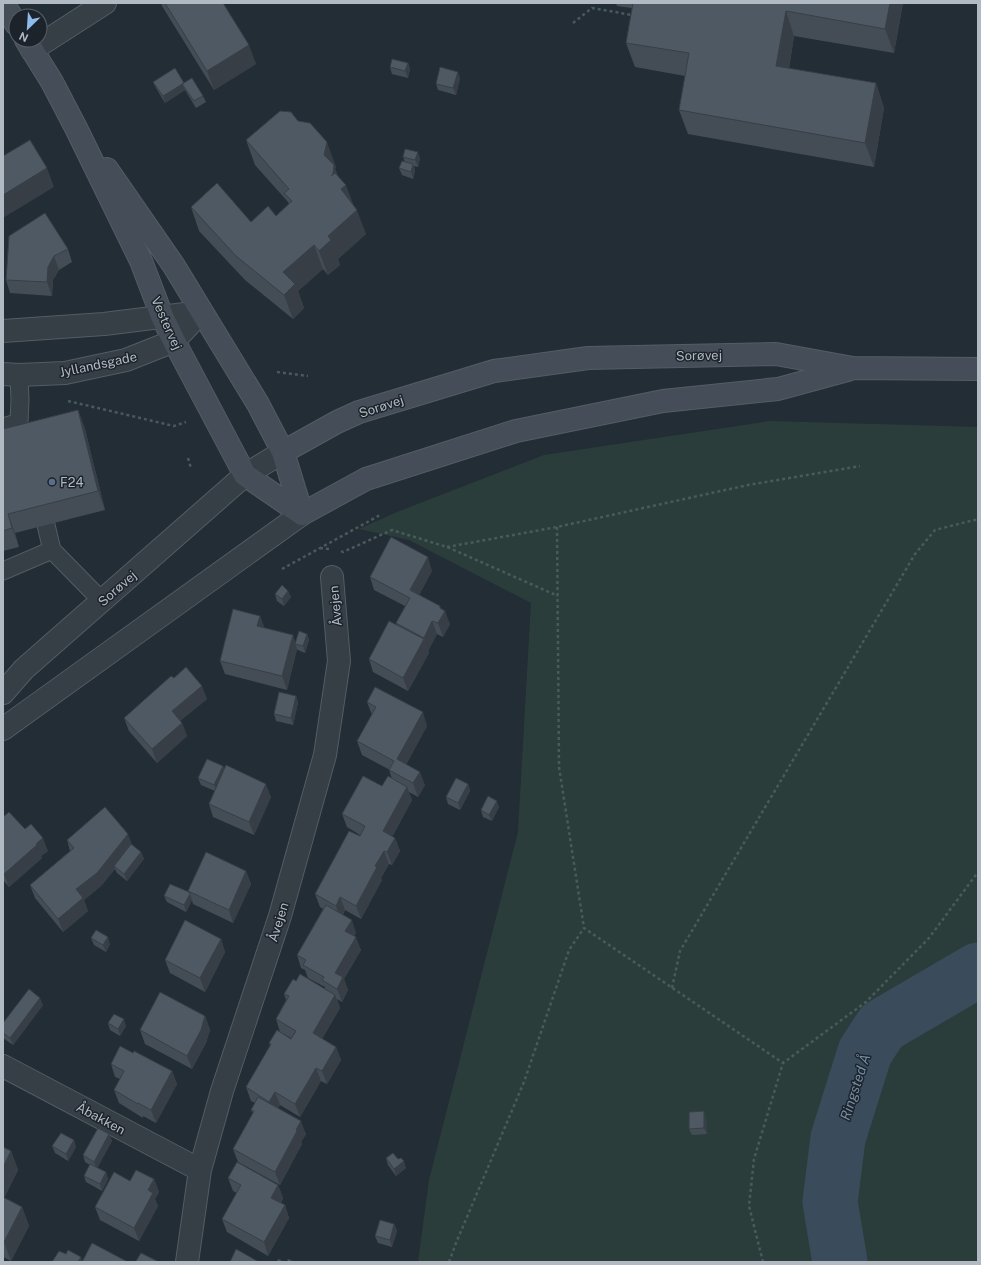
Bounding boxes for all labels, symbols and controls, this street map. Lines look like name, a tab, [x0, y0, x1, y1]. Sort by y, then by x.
north arrow	[8, 8, 48, 48]
text: N	[17, 30, 30, 44]
street label: Vestervej	[148, 294, 185, 352]
street label: Sorøvej	[676, 348, 722, 363]
street label: Jyllandsgade	[58, 349, 138, 380]
street label: Sorøvej	[357, 392, 405, 421]
place label: F24	[60, 475, 84, 490]
marker: F24	[47, 477, 57, 487]
street label: Sorøvej	[95, 568, 140, 609]
street label: Åvejen	[325, 585, 345, 627]
street label: Åvejen	[264, 900, 292, 944]
water label: Ringsted Å	[835, 1051, 873, 1122]
street label: Åbakken	[74, 1098, 128, 1138]

